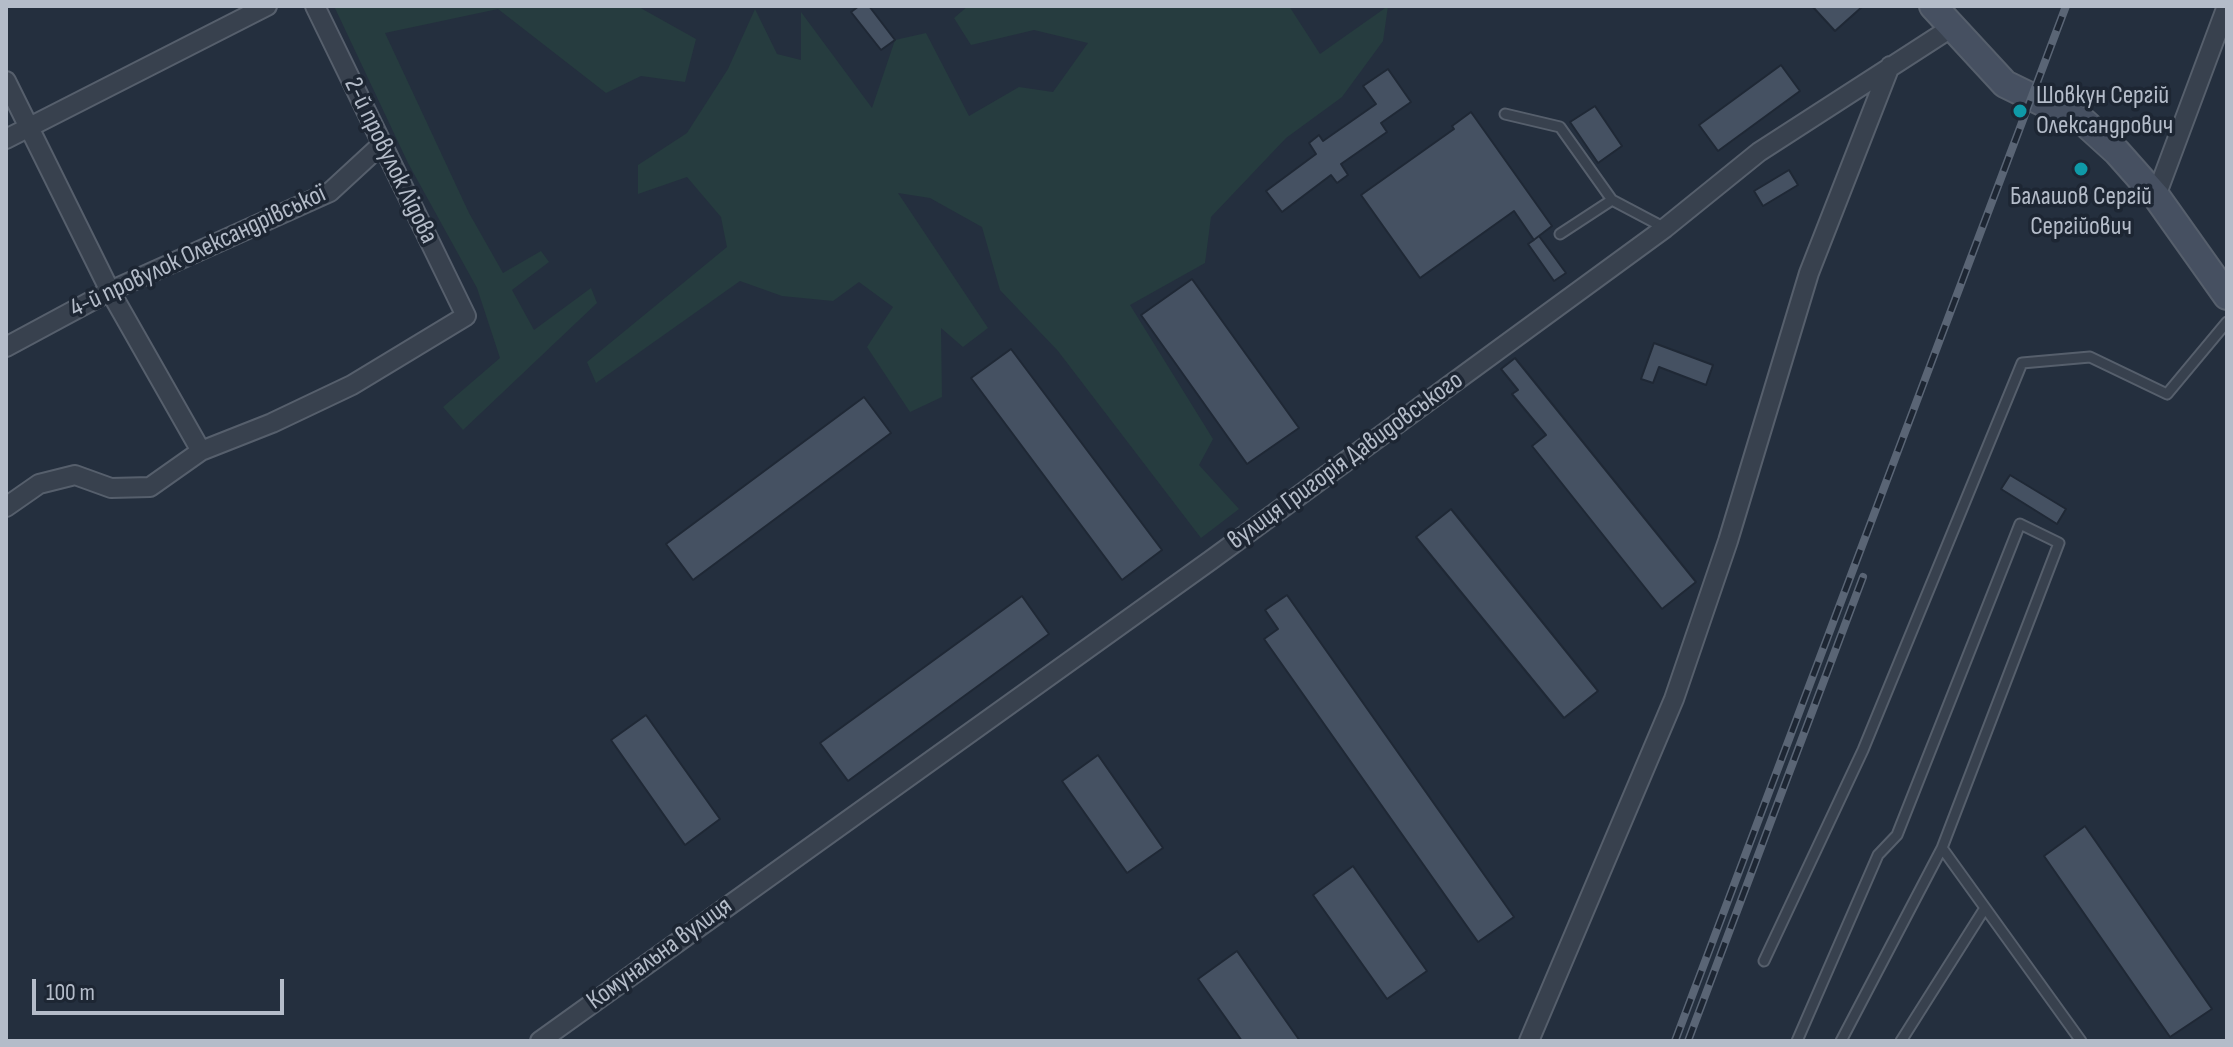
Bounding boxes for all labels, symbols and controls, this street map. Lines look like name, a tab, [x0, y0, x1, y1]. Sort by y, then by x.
street label: 2-й провулок Лідова	[336, 73, 444, 249]
place label: Шовкун Сергій Олександрович	[2036, 80, 2173, 142]
marker: Шовкун Сергій Олександрович	[2011, 102, 2029, 120]
marker: Балашов Сергій Сергійович	[2072, 160, 2090, 178]
street label: 4-й провулок Олександрівської	[65, 179, 331, 325]
place label: Балашов Сергій Сергійович	[2010, 181, 2152, 242]
street label: вулиця Григорія Давидовського	[1222, 365, 1470, 557]
street label: Комунальна вулиця	[581, 891, 739, 1017]
scale bar	[36, 963, 288, 1013]
text: 100 m	[46, 978, 95, 1007]

